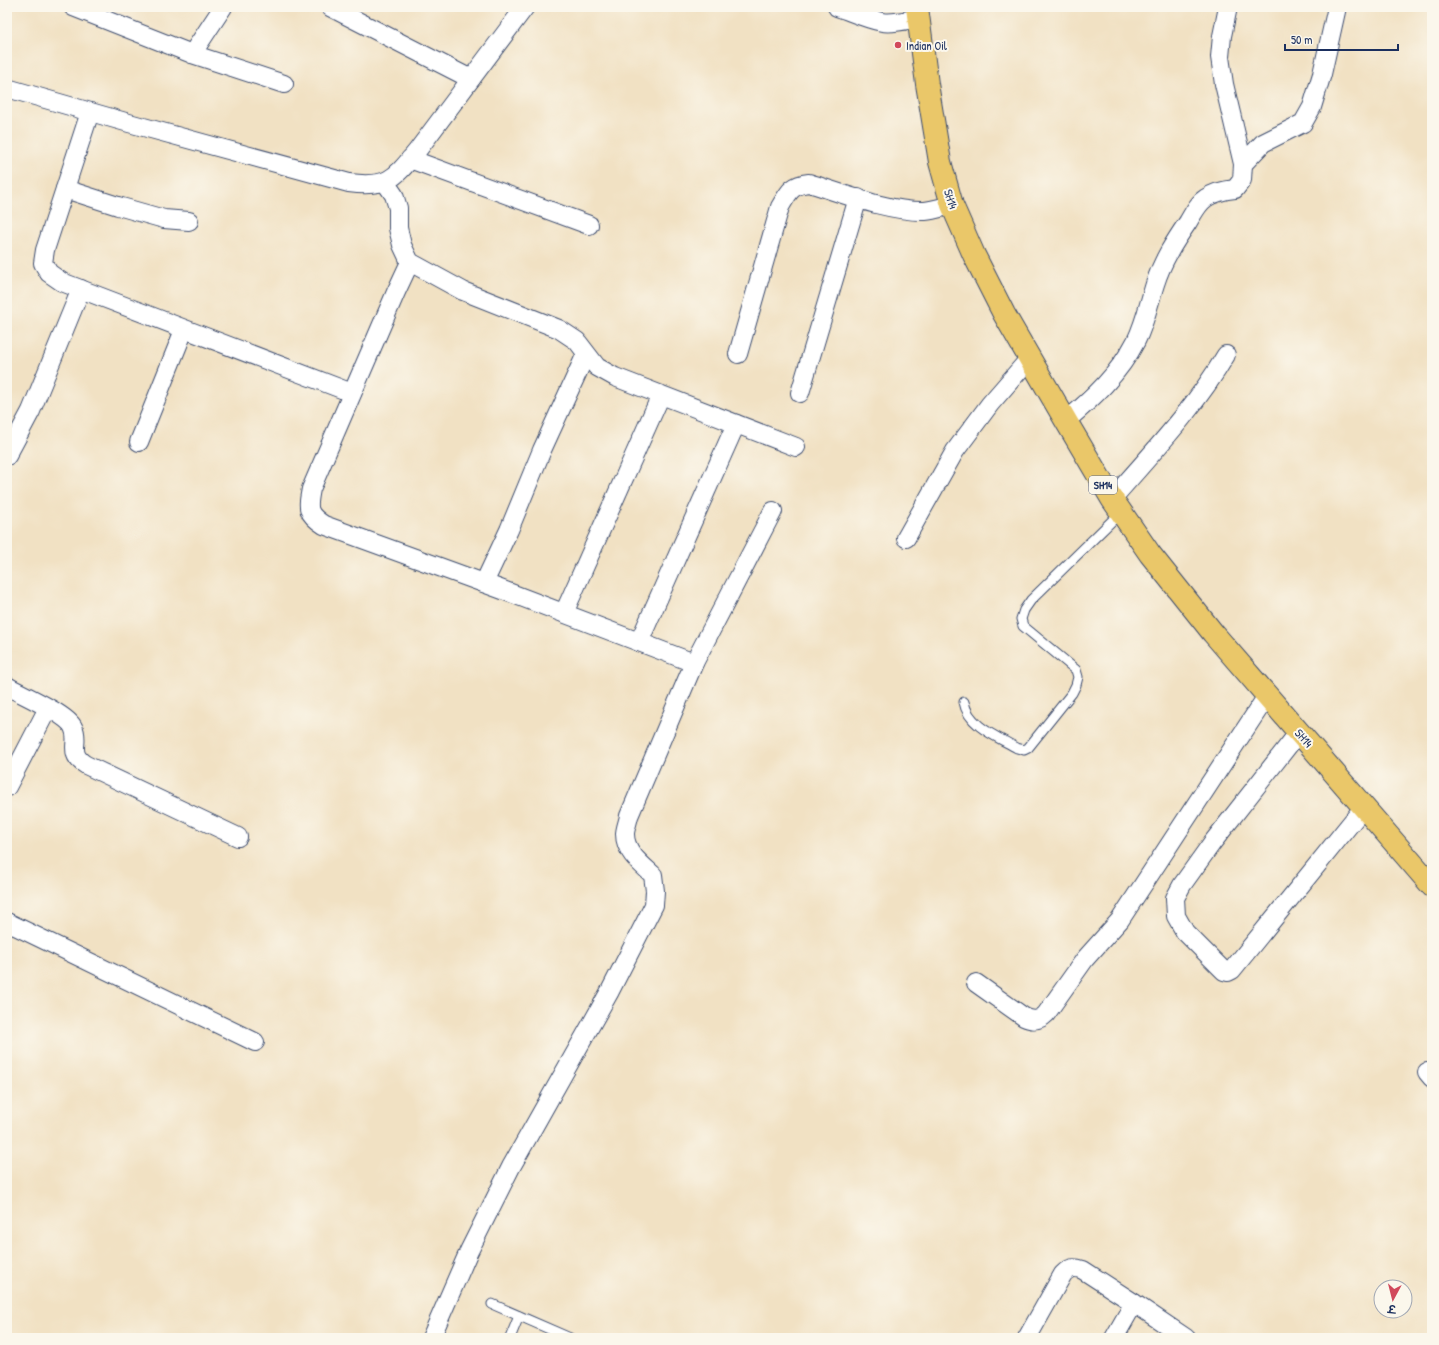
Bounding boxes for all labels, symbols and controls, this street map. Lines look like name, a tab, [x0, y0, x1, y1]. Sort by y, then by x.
scale bar	[1285, 26, 1398, 52]
text: 50 m	[1291, 31, 1312, 48]
place label: Indian Oil	[906, 37, 948, 54]
marker: Indian Oil	[893, 40, 903, 50]
street label: SH14	[940, 187, 962, 212]
road number: SH14	[1089, 476, 1117, 494]
street label: SH14	[1291, 725, 1317, 751]
north arrow	[1373, 1279, 1413, 1319]
text: उ	[1386, 1301, 1397, 1316]

